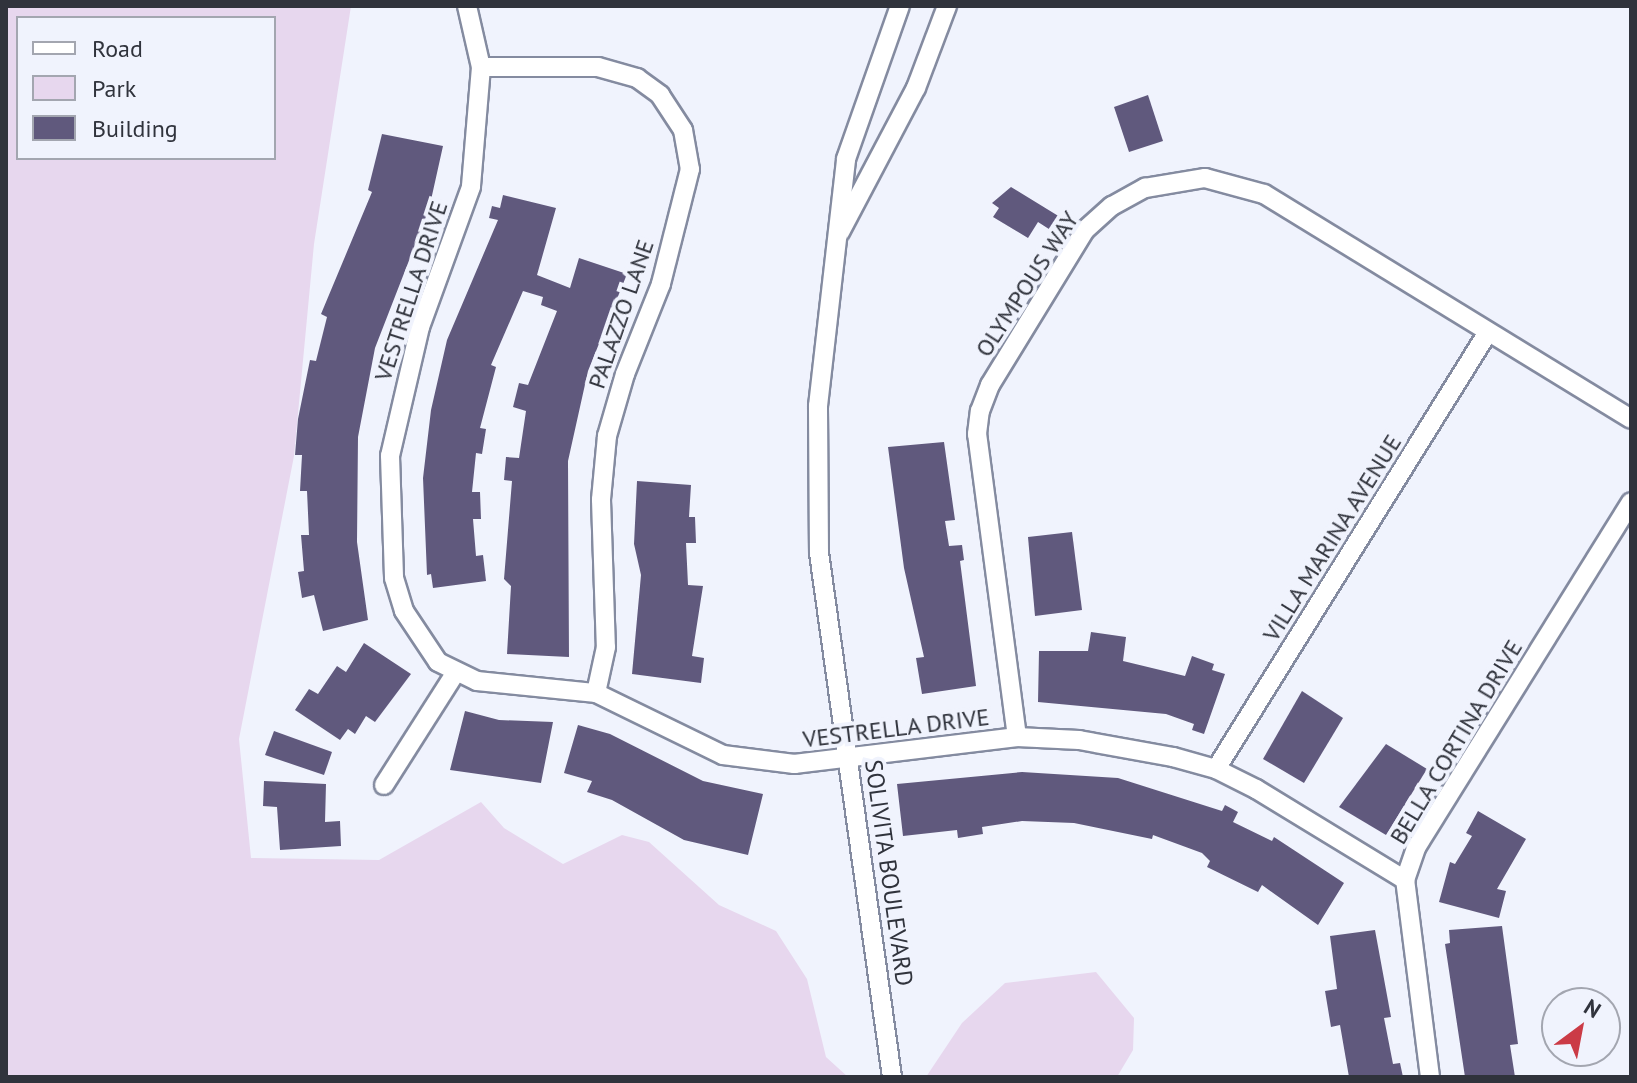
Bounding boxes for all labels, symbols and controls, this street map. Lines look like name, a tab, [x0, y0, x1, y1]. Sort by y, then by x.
legend	[16, 16, 276, 160]
text: Road	[92, 33, 143, 64]
text: Park	[92, 73, 136, 104]
text: Building	[92, 113, 178, 144]
street label: VESTRELLA DRIVE	[368, 197, 454, 385]
street label: OLYMPOUS WAY	[969, 206, 1085, 362]
street label: PALAZZO LANE	[582, 236, 660, 392]
street label: VILLA MARINA AVENUE	[1256, 428, 1408, 648]
street label: BELLA CORTINA DRIVE	[1383, 634, 1529, 850]
street label: VESTRELLA DRIVE	[801, 702, 991, 754]
street label: SOLIVITA BOULEVARD	[859, 757, 919, 989]
north arrow	[1541, 987, 1621, 1067]
text: N	[1579, 993, 1606, 1024]

